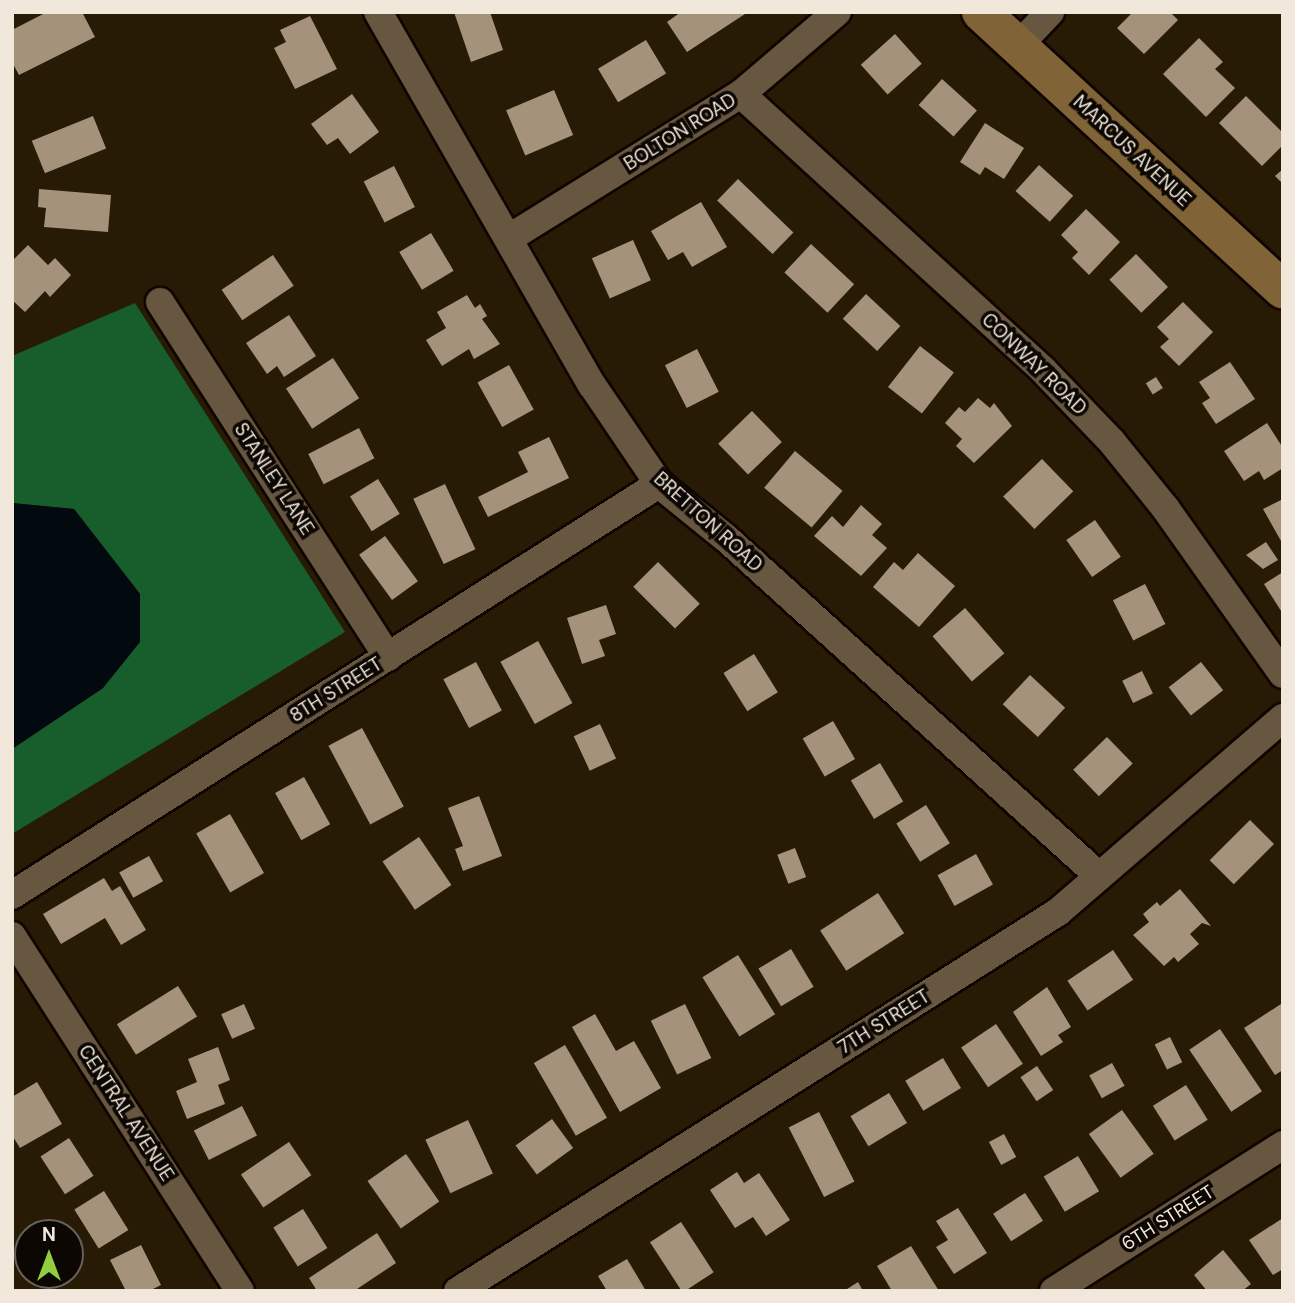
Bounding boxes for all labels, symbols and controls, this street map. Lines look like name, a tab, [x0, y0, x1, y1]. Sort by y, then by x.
street label: BOLTON ROAD	[620, 89, 740, 175]
street label: MARCUS AVENUE	[1068, 91, 1196, 211]
street label: CONWAY ROAD	[977, 308, 1091, 420]
street label: STANLEY LANE	[229, 419, 319, 539]
street label: BRETTON ROAD	[649, 467, 767, 577]
street label: 8TH STREET	[286, 653, 386, 727]
street label: 7TH STREET	[834, 985, 934, 1059]
street label: CENTRAL AVENUE	[74, 1041, 178, 1185]
street label: 6TH STREET	[1118, 1181, 1218, 1255]
north arrow	[14, 1219, 84, 1289]
text: N	[42, 1222, 56, 1247]

